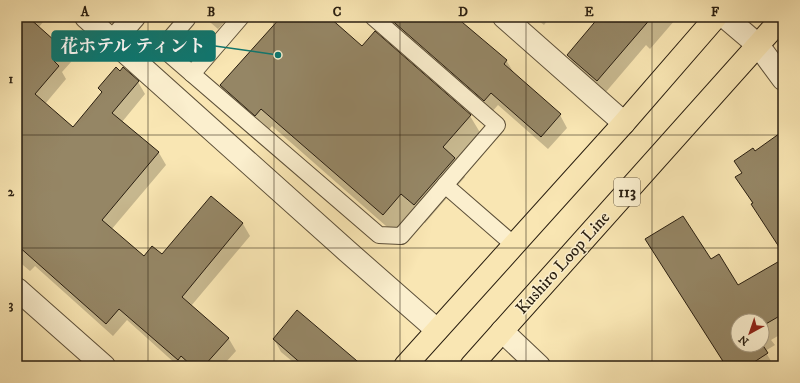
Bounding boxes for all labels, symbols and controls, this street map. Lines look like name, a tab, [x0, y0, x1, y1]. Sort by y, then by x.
text: A	[80, 4, 90, 20]
text: B	[207, 4, 215, 20]
text: C	[333, 4, 342, 20]
text: D	[458, 4, 468, 20]
text: E	[584, 4, 594, 20]
text: F	[711, 4, 720, 20]
callout: 花ホテル ティント	[52, 31, 215, 61]
text: 花ホテル ティント	[60, 36, 206, 58]
text: 1	[9, 71, 14, 87]
road number: 113	[614, 178, 640, 206]
text: 2	[8, 184, 15, 200]
street label: Kushiro Loop Line	[511, 207, 615, 319]
text: 3	[9, 297, 14, 313]
north arrow	[730, 313, 770, 353]
text: N	[736, 332, 752, 348]

